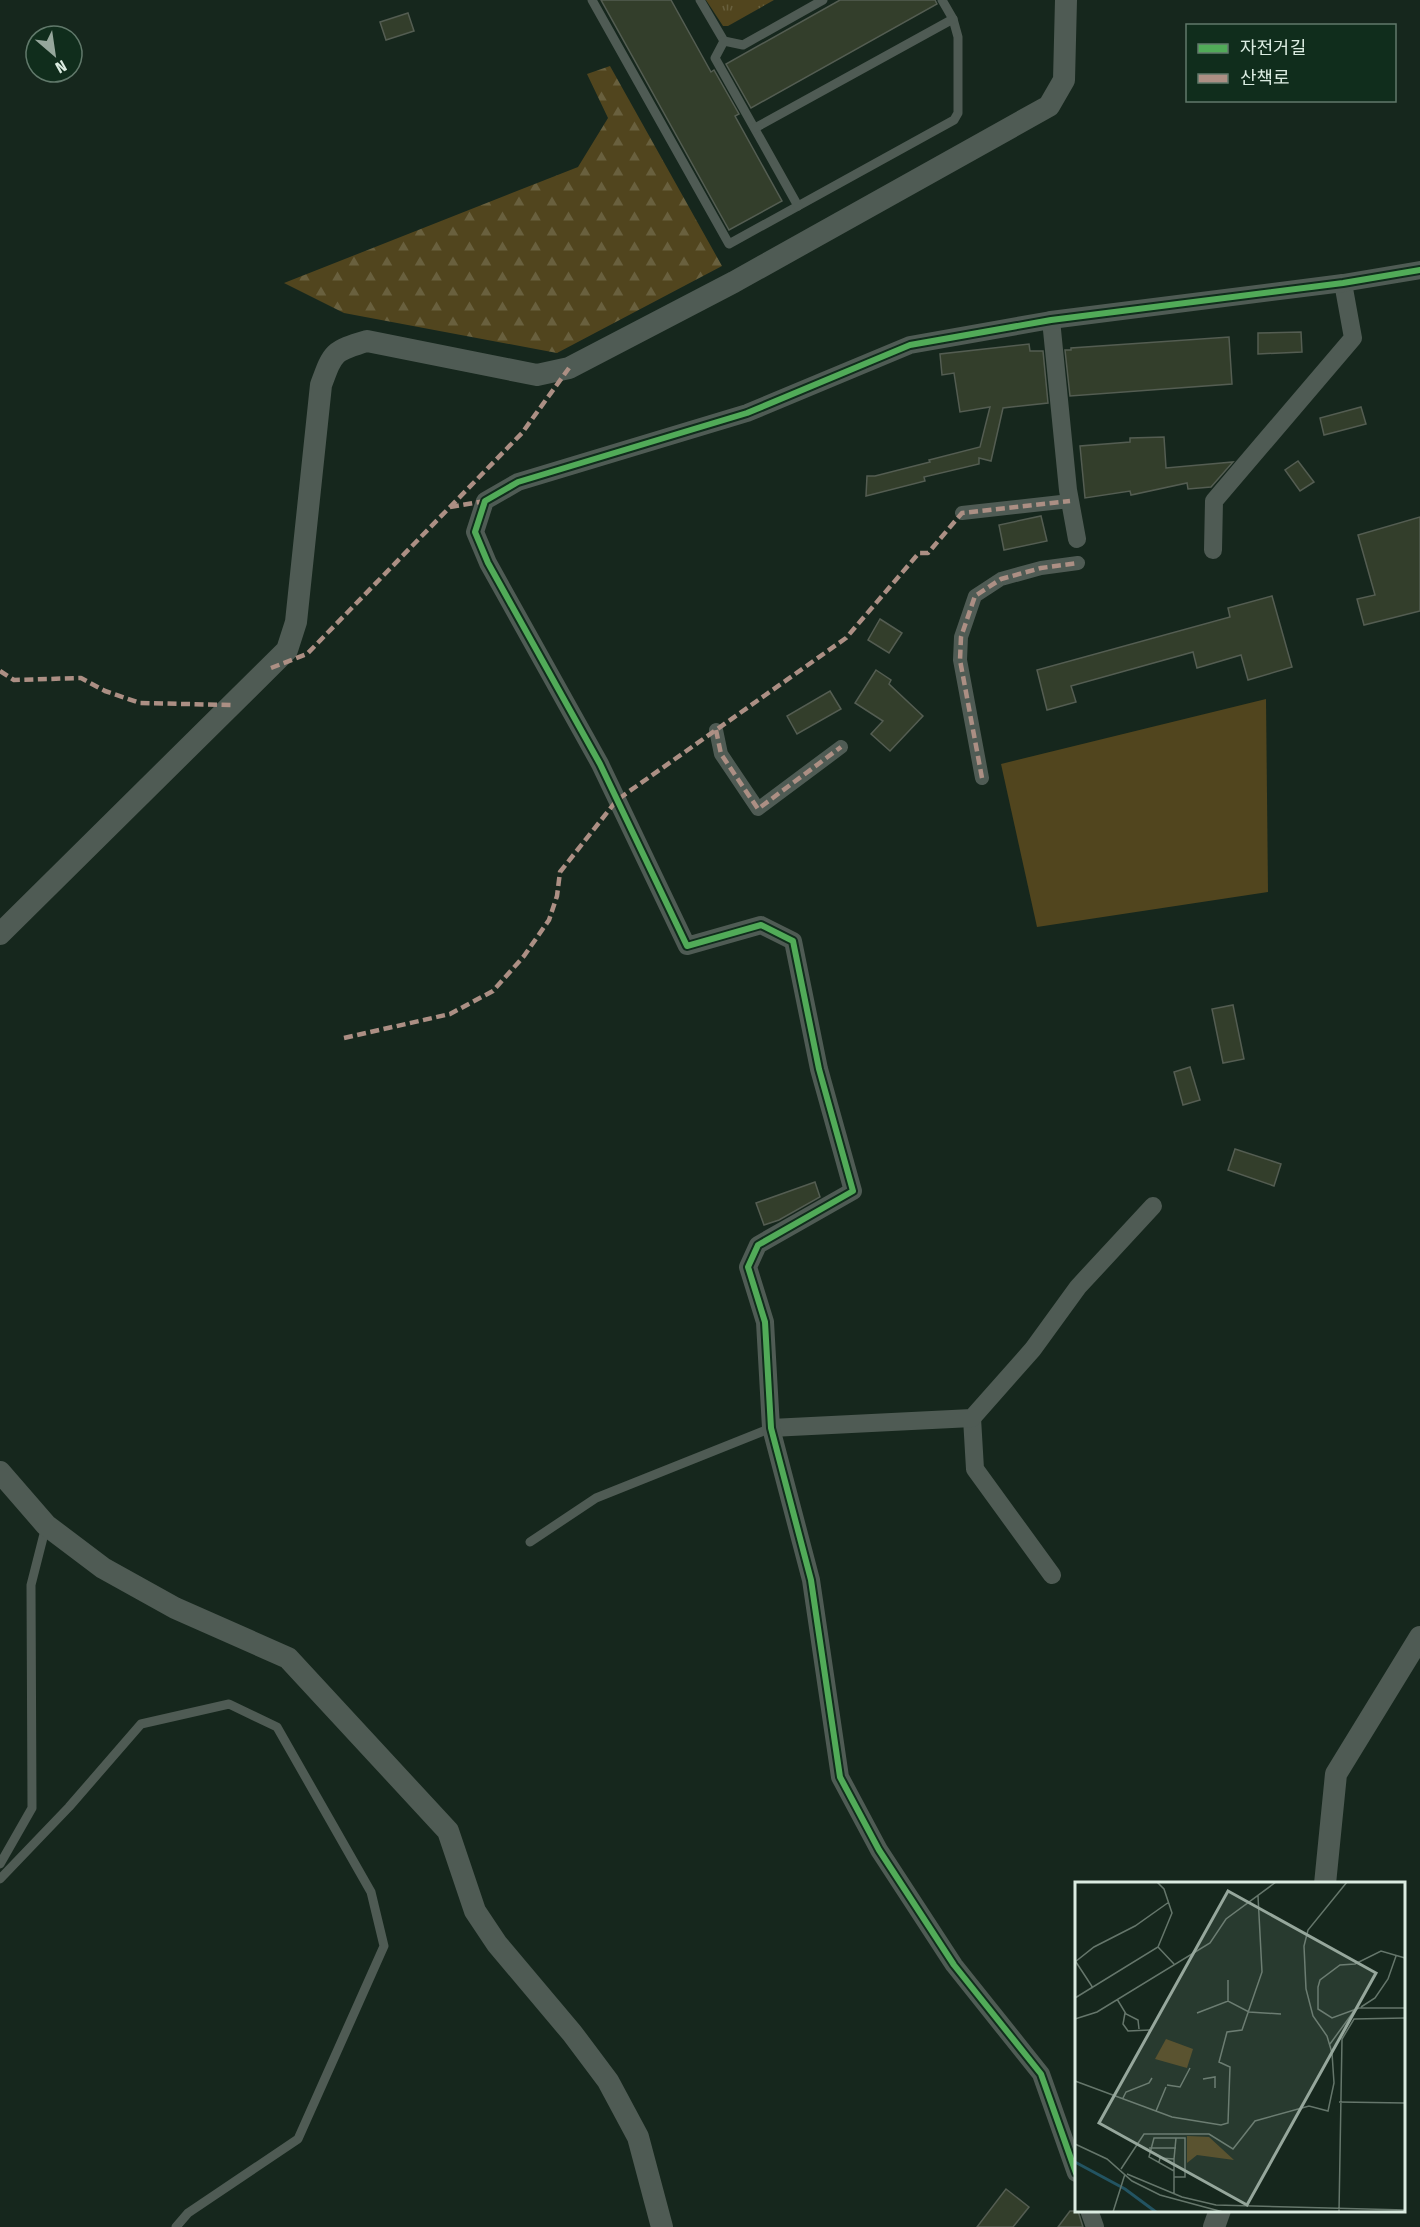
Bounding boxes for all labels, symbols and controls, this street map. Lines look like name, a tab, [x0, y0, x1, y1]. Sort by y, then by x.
north arrow	[24, 24, 84, 84]
legend	[1186, 24, 1396, 102]
text: 자전거길	[1240, 37, 1306, 59]
text: N	[52, 56, 70, 77]
text: 산책로	[1240, 67, 1290, 89]
inset map	[1075, 1882, 1405, 2212]

